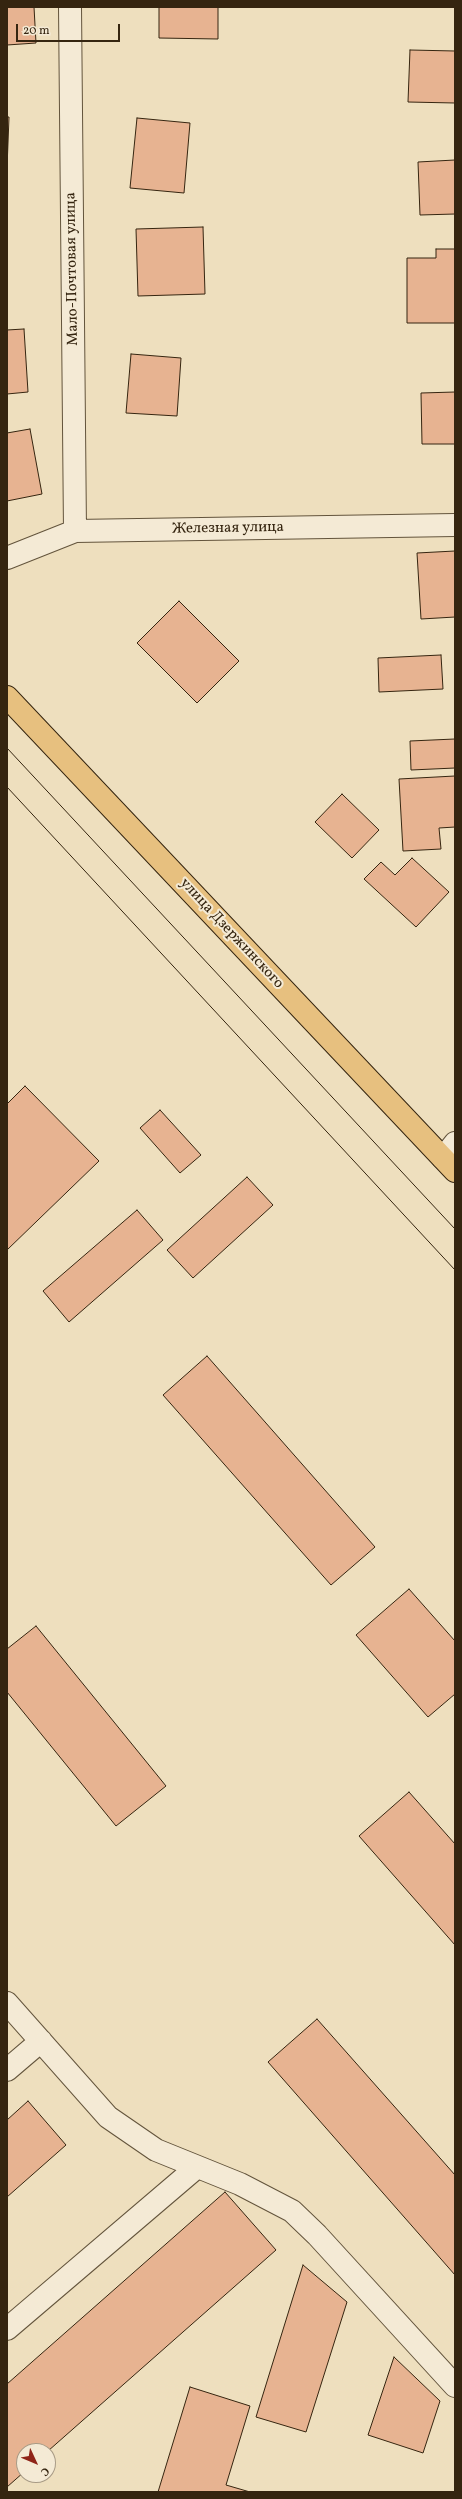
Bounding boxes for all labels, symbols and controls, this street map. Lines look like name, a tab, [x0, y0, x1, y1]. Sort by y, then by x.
scale bar	[18, 16, 122, 42]
text: 20 m	[23, 23, 50, 39]
street label: Мало-Почтовая улица	[63, 192, 83, 346]
street label: Железная улица	[172, 519, 284, 539]
street label: улица Дзержинского	[175, 875, 287, 993]
north arrow	[16, 2443, 56, 2483]
text: С	[36, 2463, 52, 2479]

